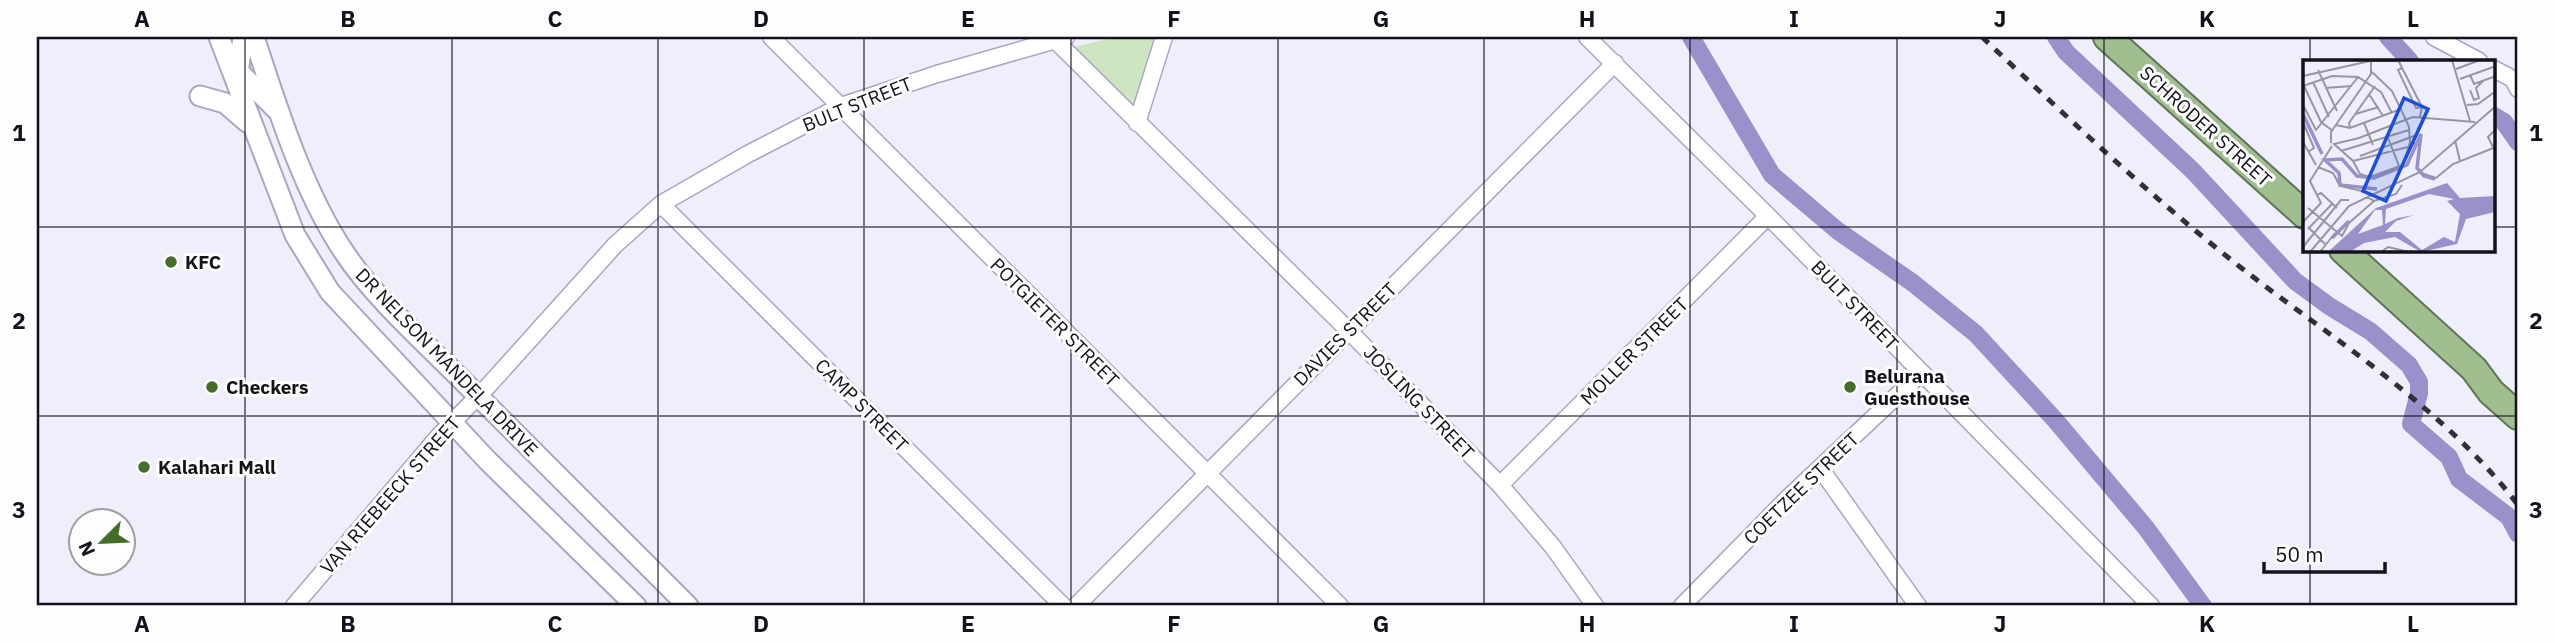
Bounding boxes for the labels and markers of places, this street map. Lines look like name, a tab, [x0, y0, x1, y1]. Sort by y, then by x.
place label: KFC	[185, 250, 221, 274]
marker: KFC	[163, 254, 179, 270]
place label: Belurana Guesthouse	[1864, 364, 1970, 410]
place label: Checkers	[226, 375, 309, 399]
marker: Checkers	[204, 379, 220, 395]
marker: Belurana Guesthouse	[1842, 379, 1858, 395]
place label: Kalahari Mall	[158, 455, 276, 479]
marker: Kalahari Mall	[136, 459, 152, 475]

